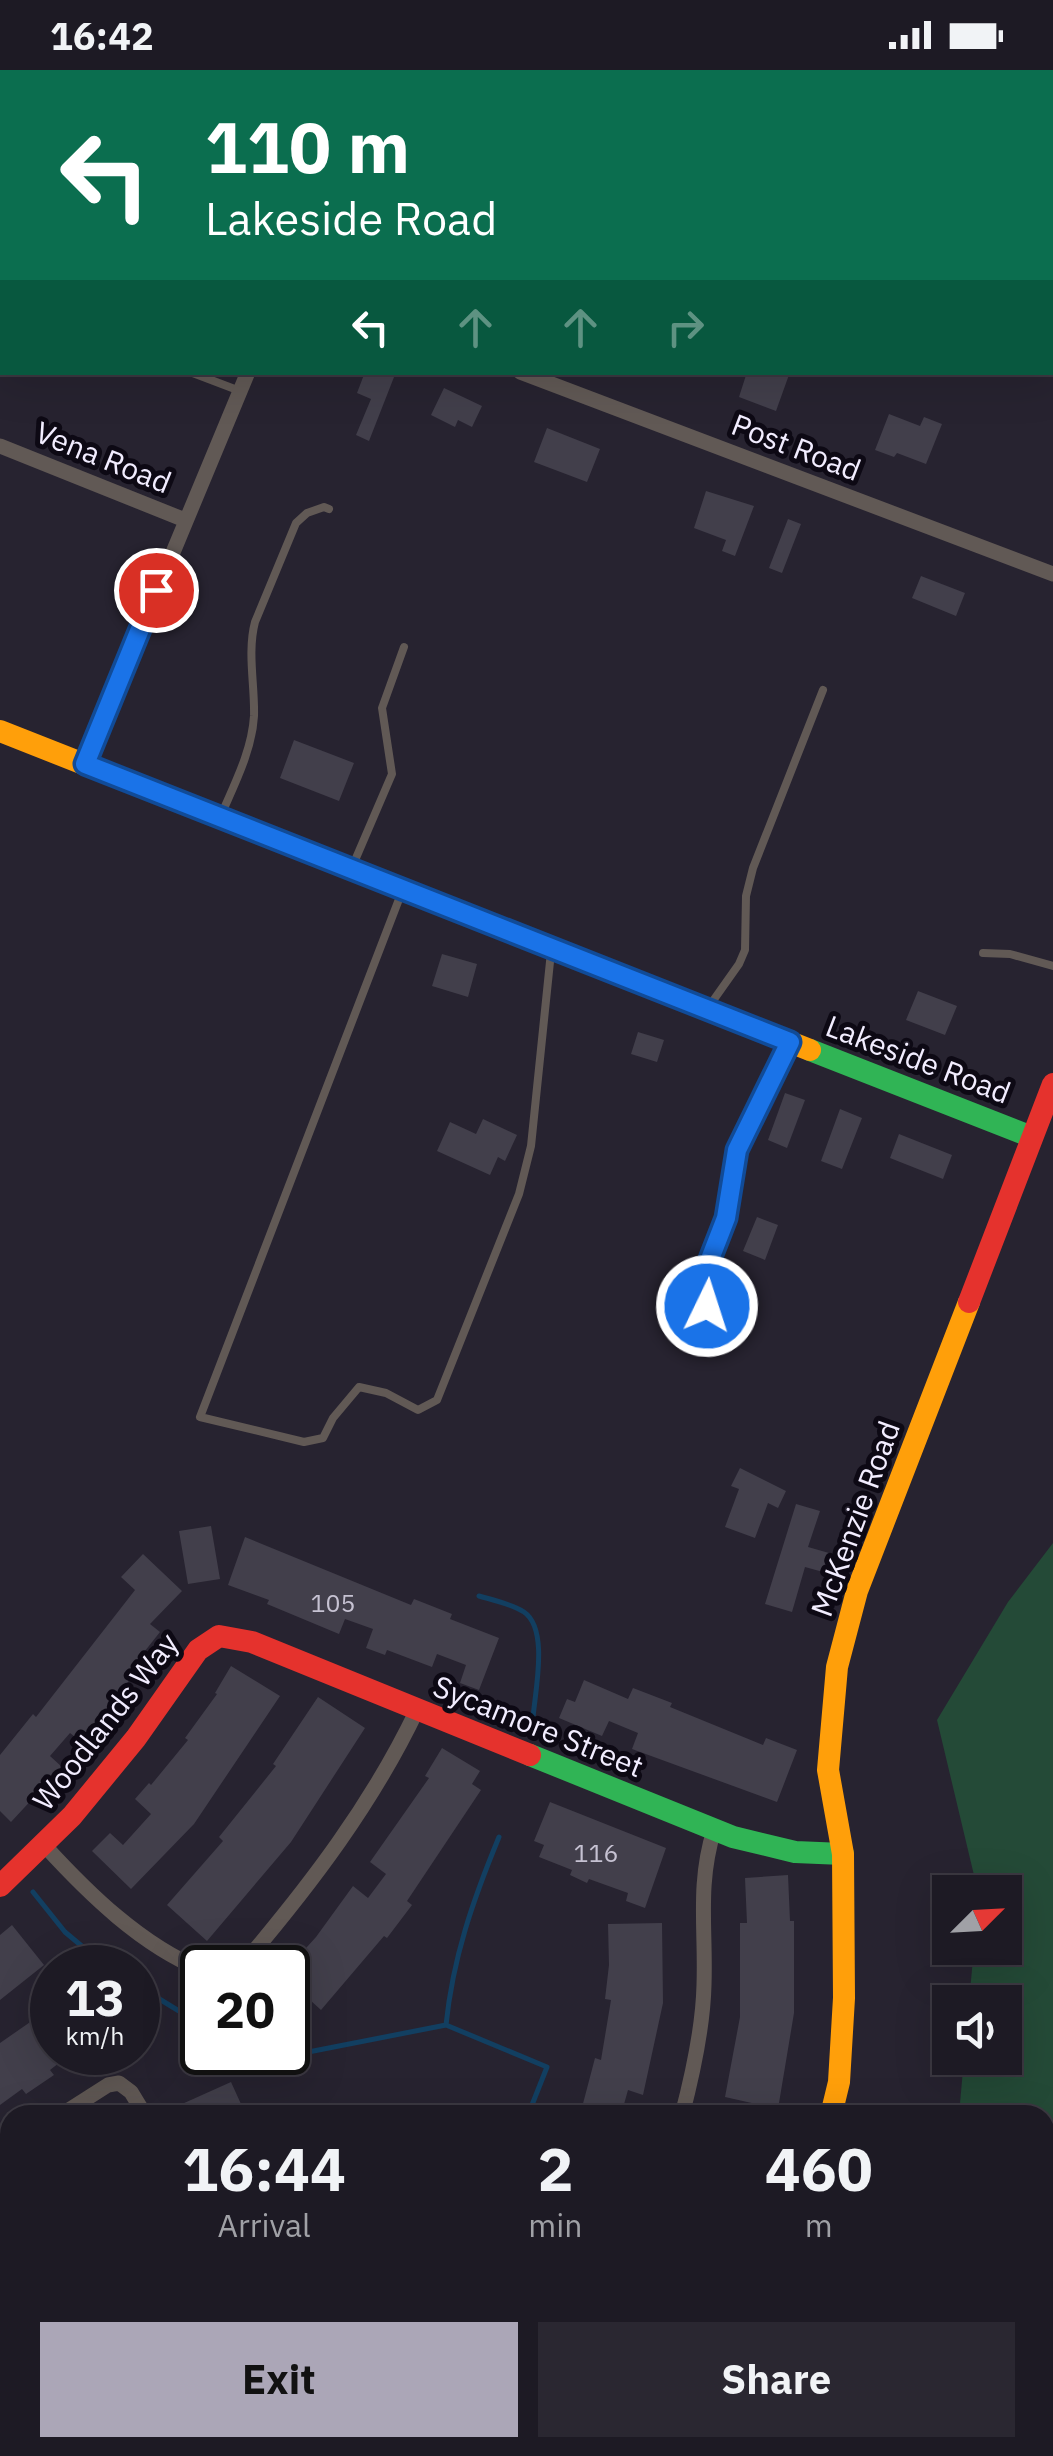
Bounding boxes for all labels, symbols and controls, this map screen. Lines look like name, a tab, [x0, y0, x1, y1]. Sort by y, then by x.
text: 16:42	[50, 11, 154, 60]
text: 110 m	[205, 101, 410, 192]
icon: left	[40, 110, 170, 240]
text: Lakeside Road	[205, 189, 497, 247]
icon: left	[343, 300, 398, 355]
icon: ahead	[448, 300, 503, 355]
icon: ahead	[553, 300, 608, 355]
icon: right	[658, 300, 713, 355]
street label: Post Road	[726, 404, 867, 489]
street label: Vena Road	[30, 412, 177, 501]
pin	[114, 548, 199, 633]
icon: arrive	[129, 563, 184, 618]
street label: Lakeside Road	[821, 1005, 1016, 1112]
position arrow	[655, 1254, 759, 1358]
street label: McKenzie Road	[801, 1415, 908, 1622]
house number: 105	[310, 1586, 356, 1619]
street label: Woodlands Way	[23, 1624, 186, 1818]
street label: Sycamore Street	[428, 1666, 649, 1785]
house number: 116	[573, 1836, 619, 1869]
north arrow	[932, 1875, 1022, 1965]
map controls	[932, 1875, 1022, 2075]
speed limit sign: 20	[180, 1945, 310, 2075]
text: 13	[65, 1965, 125, 2030]
button: sound	[932, 1985, 1022, 2075]
text: km/h	[66, 2019, 124, 2052]
text: 16:44	[182, 2129, 346, 2208]
text: 2	[537, 2129, 573, 2208]
text: 460	[765, 2129, 873, 2208]
text: Arrival	[218, 2204, 311, 2246]
text: min	[528, 2204, 582, 2246]
text: m	[805, 2204, 833, 2246]
button: Exit	[40, 2322, 518, 2437]
button: Share	[538, 2322, 1015, 2437]

